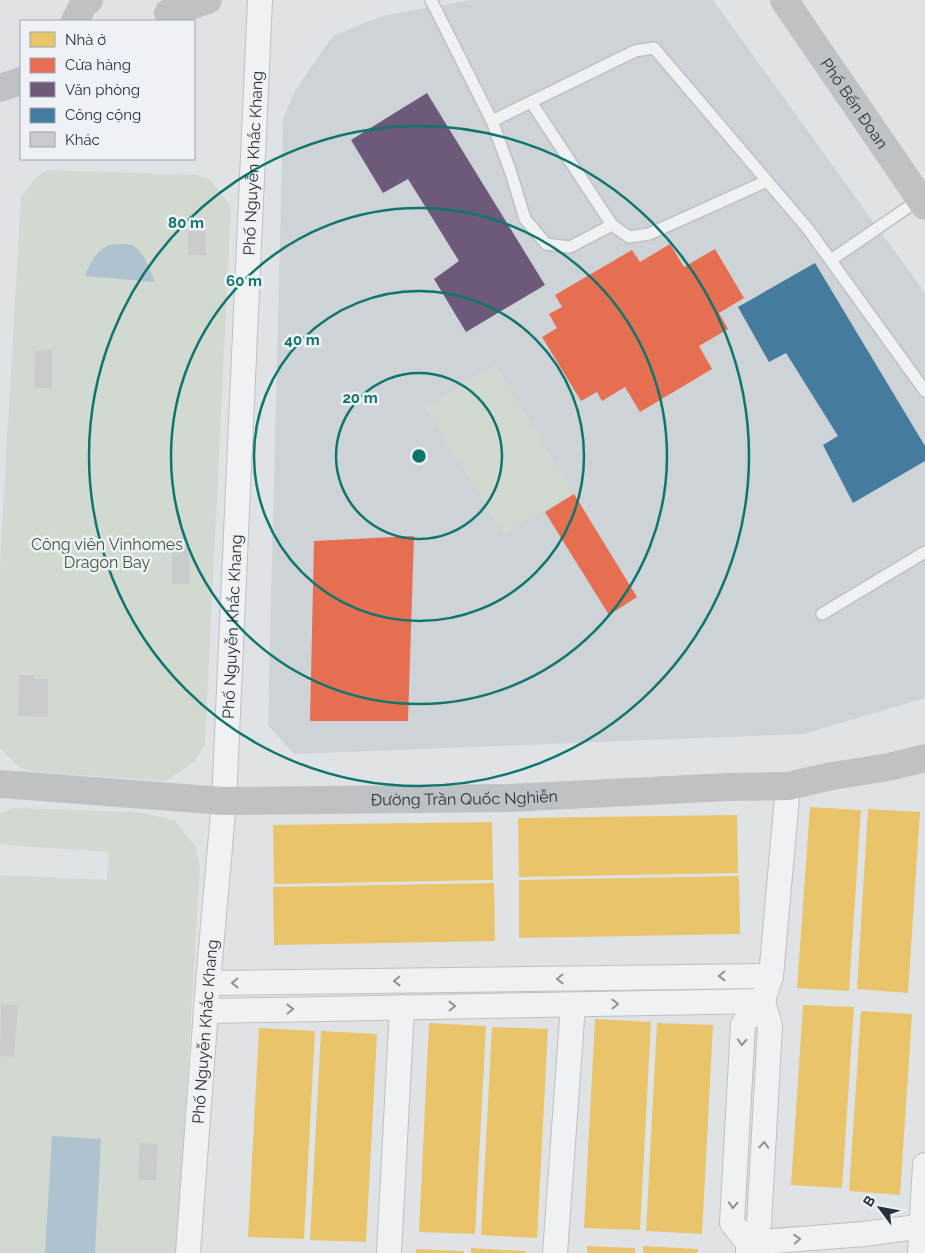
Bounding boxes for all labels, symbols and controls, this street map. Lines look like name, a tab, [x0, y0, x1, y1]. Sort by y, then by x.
legend	[20, 20, 195, 160]
text: Nhà ở	[65, 31, 106, 49]
street label: Phố Bến Đoan	[817, 55, 892, 152]
text: Cửa hàng	[65, 56, 131, 74]
street label: Phố Nguyễn Khắc Khang	[240, 70, 267, 256]
text: Văn phòng	[65, 81, 140, 99]
text: Công cộng	[65, 106, 141, 124]
text: Khác	[65, 131, 100, 149]
text: 80 m	[168, 214, 204, 232]
text: 60 m	[226, 272, 262, 290]
text: 40 m	[284, 331, 320, 349]
text: 20 m	[342, 389, 378, 407]
centre of rings	[410, 447, 428, 465]
street label: Phố Nguyễn Khắc Khang	[219, 534, 246, 719]
park label: Công viên Vinhomes Dragon Bay	[31, 535, 183, 572]
street label: Đường Trần Quốc Nghiễn	[371, 787, 558, 809]
street label: Phố Nguyễn Khắc Khang	[189, 939, 222, 1125]
one-way arrow	[718, 971, 726, 982]
one-way arrow	[556, 973, 564, 984]
one-way arrow	[393, 976, 401, 986]
one-way arrow	[231, 978, 238, 988]
one-way arrow	[611, 999, 619, 1009]
one-way arrow	[448, 1001, 456, 1012]
one-way arrow	[286, 1004, 294, 1014]
one-way arrow	[737, 1039, 748, 1047]
one-way arrow	[758, 1141, 769, 1149]
north arrow	[855, 1183, 905, 1233]
text: B	[860, 1192, 879, 1209]
one-way arrow	[728, 1201, 739, 1209]
one-way arrow	[793, 1234, 801, 1245]

